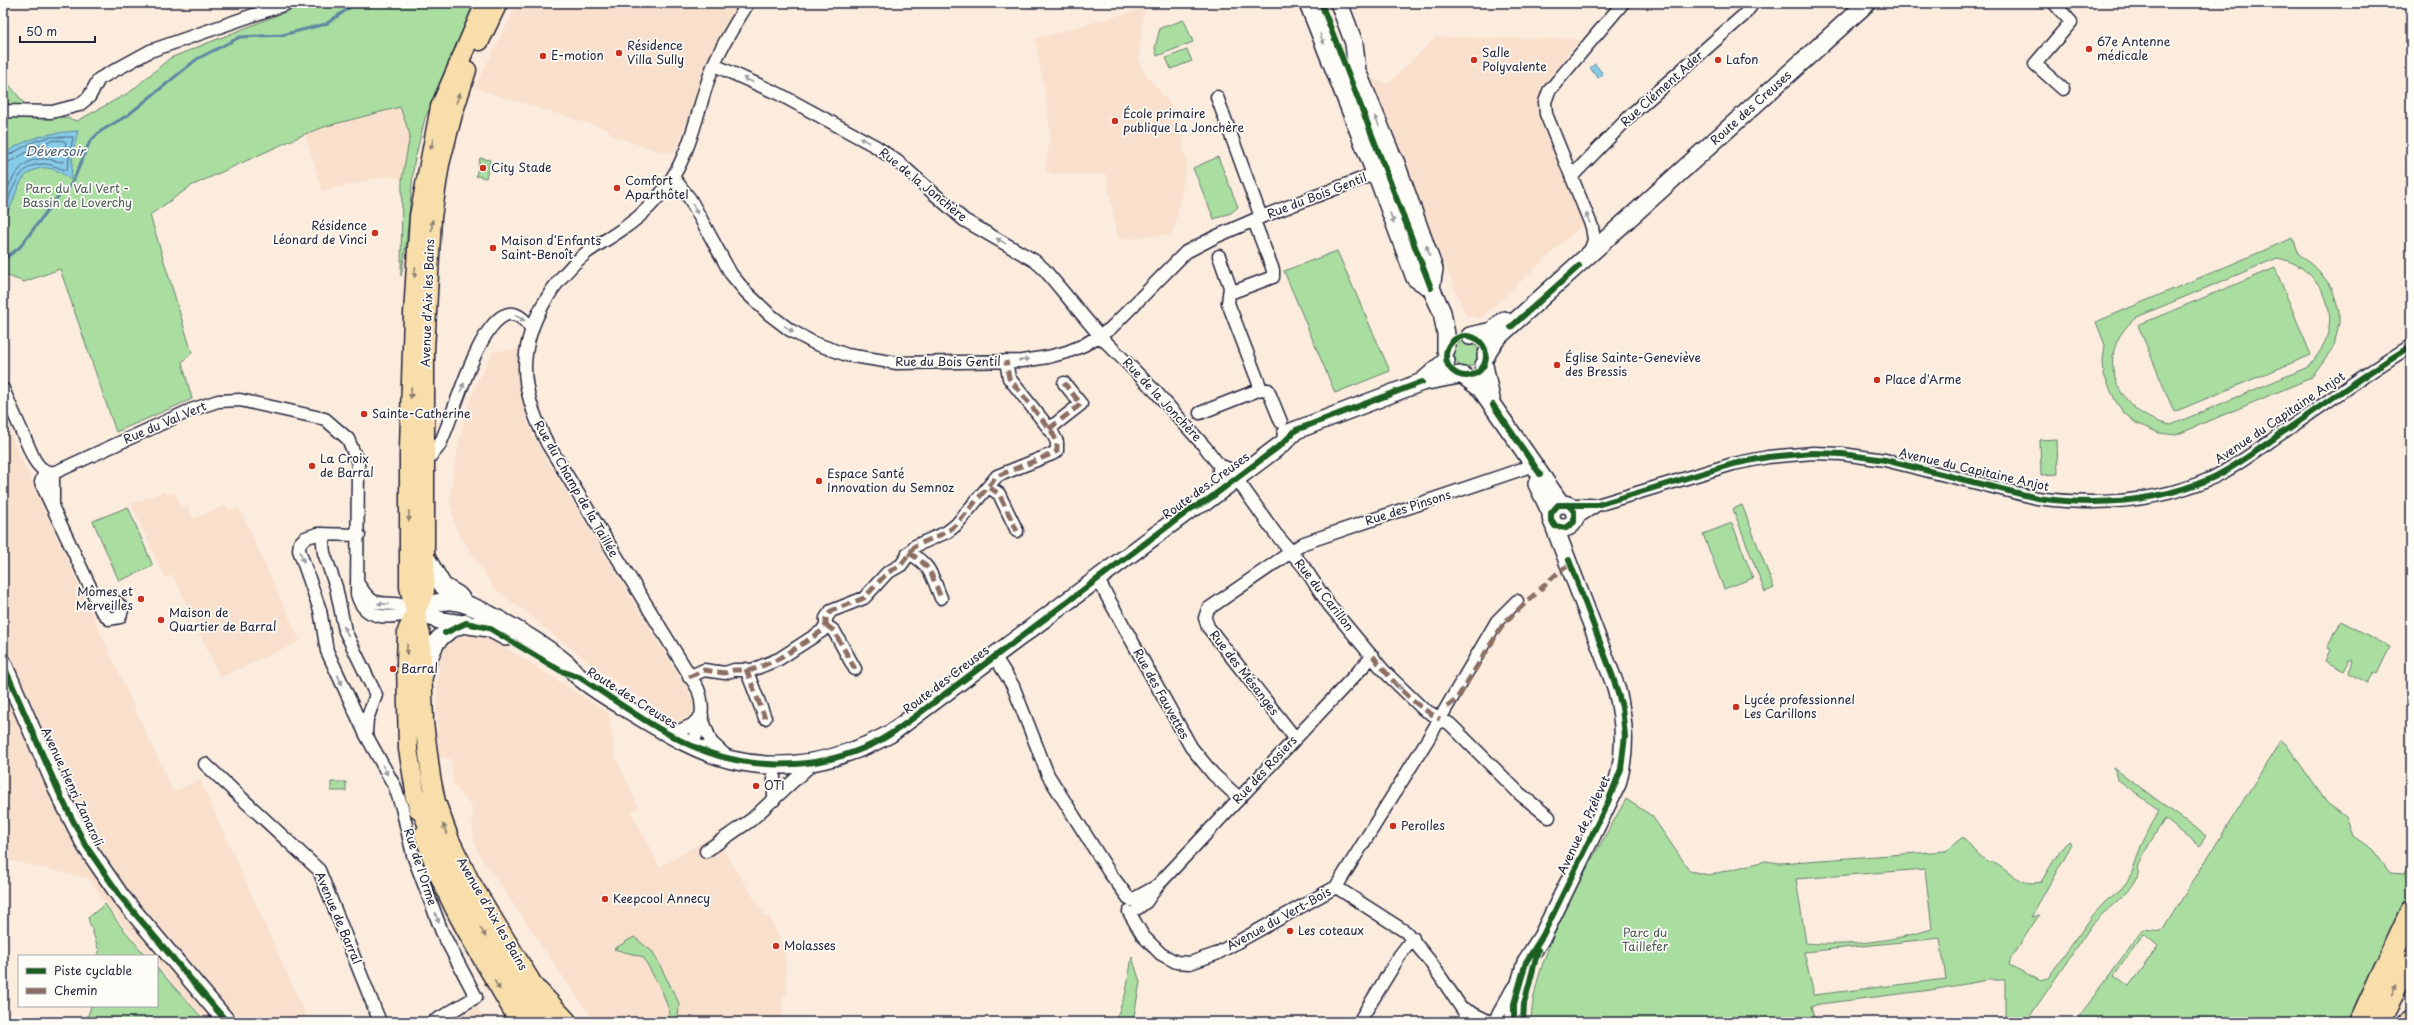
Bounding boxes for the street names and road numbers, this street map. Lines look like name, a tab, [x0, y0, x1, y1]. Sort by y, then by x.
street label: Rue Clément Ader	[1616, 46, 1707, 130]
street label: Route des Creuses	[1706, 66, 1795, 149]
street label: Rue de la Jonchère	[876, 143, 972, 226]
street label: Rue du Bois Gentil	[1264, 168, 1369, 222]
street label: Avenue d'Aix les Bains	[416, 238, 438, 367]
street label: Rue du Bois Gentil	[895, 352, 1001, 370]
street label: Rue de la Jonchère	[1119, 354, 1207, 445]
street label: Avenue du Capitaine Anjot	[2211, 367, 2348, 468]
street label: Rue du Val Vert	[120, 396, 209, 448]
street label: Rue du Champ de la Taillée	[530, 417, 624, 561]
street label: Avenue du Capitaine Anjot	[1897, 443, 2051, 495]
street label: Route des Creuses	[1158, 447, 1253, 523]
street label: Rue des Pinsons	[1363, 485, 1453, 529]
street label: Rue du Carillon	[1291, 555, 1359, 634]
street label: Rue des Mésanges	[1206, 626, 1284, 719]
street label: Route des Creuses	[899, 641, 993, 718]
street label: Rue des Fauvettes	[1130, 645, 1194, 742]
street label: Route des Creuses	[584, 662, 682, 733]
street label: Avenue Henri Zanaroli	[37, 724, 108, 849]
street label: Rue des Rosiers	[1228, 731, 1301, 807]
street label: Avenue de Prélevet	[1552, 772, 1614, 877]
street label: Rue de l'Orme	[400, 826, 442, 908]
street label: Avenue d'Aix les Bains	[453, 854, 533, 974]
street label: Avenue de Barral	[311, 869, 367, 967]
street label: Avenue du Vert-Bois	[1223, 882, 1334, 954]

